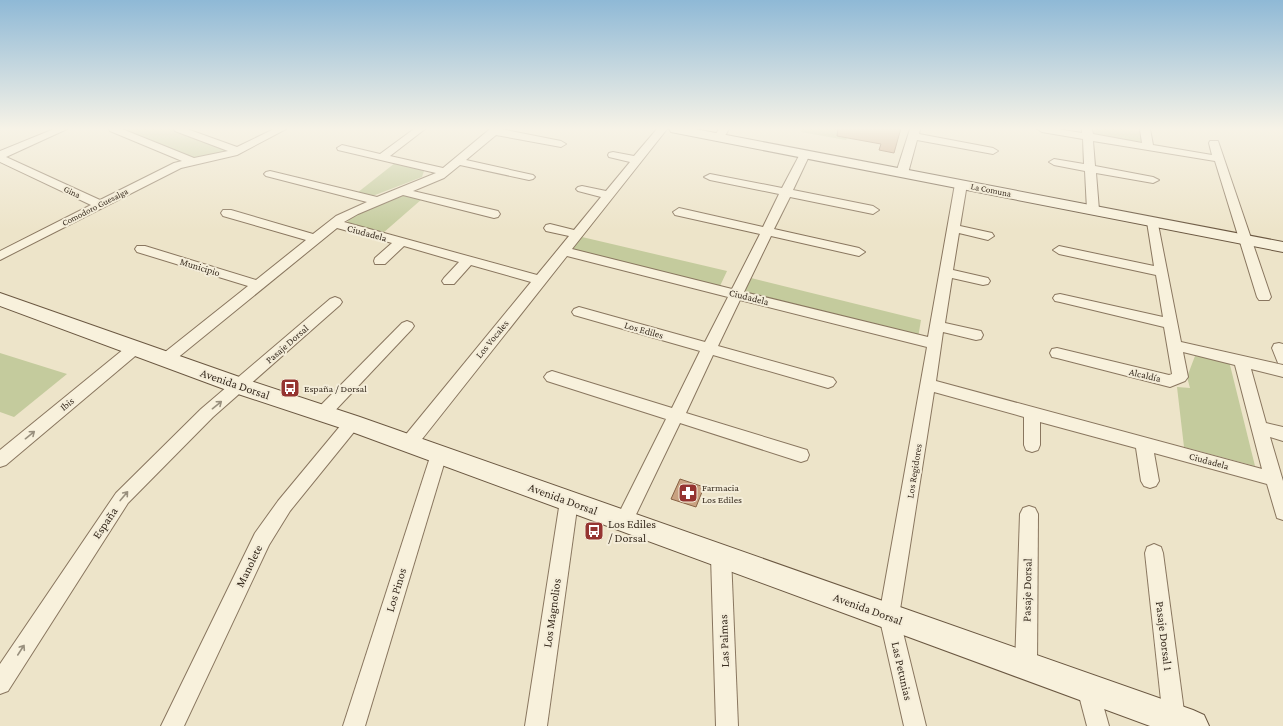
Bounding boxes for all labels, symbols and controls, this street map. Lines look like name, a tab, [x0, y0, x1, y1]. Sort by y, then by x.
street label: La Comuna	[970, 181, 1012, 199]
street label: Gina	[62, 184, 82, 200]
street label: Comodoro Guesalga	[60, 186, 130, 228]
street label: Ciudadela	[346, 222, 388, 244]
street label: Municipio	[179, 256, 221, 278]
street label: Ciudadela	[728, 287, 770, 307]
street label: Los Vocales	[473, 318, 511, 360]
street label: Los Ediles	[623, 319, 665, 341]
street label: Pasaje Dorsal	[263, 322, 312, 366]
street label: Avenida Dorsal	[198, 366, 272, 402]
street label: Alcaldía	[1128, 366, 1162, 384]
bus stop icon: España / Dorsal	[279, 377, 301, 399]
place label: España / Dorsal	[304, 383, 367, 394]
street label: Ibis	[58, 395, 76, 413]
one-way arrow	[212, 400, 223, 409]
one-way arrow	[25, 430, 36, 439]
street label: Los Regidores	[904, 443, 924, 499]
street label: Ciudadela	[1188, 450, 1230, 472]
street label: Avenida Dorsal	[527, 480, 599, 518]
pharmacy icon: Farmacia Los Ediles	[677, 482, 699, 504]
place label: Farmacia Los Ediles	[702, 482, 742, 505]
one-way arrow	[120, 490, 129, 501]
street label: España	[89, 504, 121, 541]
place label: Los Ediles / Dorsal	[608, 517, 656, 545]
bus stop icon: Los Ediles / Dorsal	[583, 520, 605, 542]
street label: Manolete	[233, 542, 265, 590]
street label: Pasaje Dorsal	[1019, 558, 1035, 622]
street label: Los Pinos	[383, 566, 409, 614]
street label: Los Magnolios	[540, 577, 564, 648]
street label: Avenida Dorsal	[832, 590, 904, 628]
street label: Pasaje Dorsal 1	[1153, 600, 1175, 672]
street label: Las Palmas	[716, 614, 732, 668]
street label: Las Petunias	[888, 640, 916, 702]
one-way arrow	[17, 645, 26, 656]

